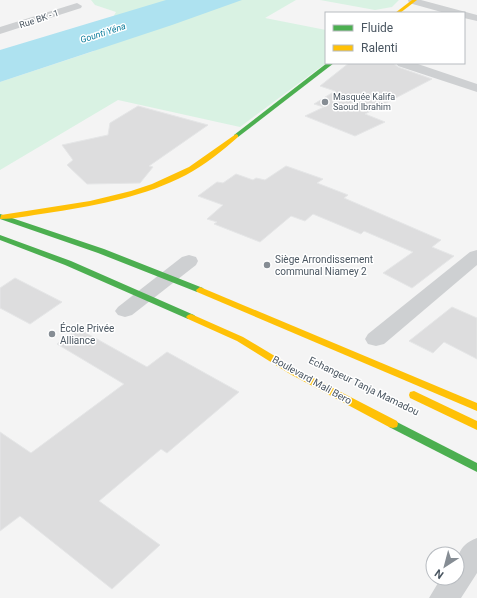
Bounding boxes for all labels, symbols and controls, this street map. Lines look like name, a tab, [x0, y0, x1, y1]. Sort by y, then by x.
street label: Rue BK - 1	[18, 8, 60, 30]
legend	[325, 12, 465, 64]
water label: Gounti Yéna	[79, 21, 127, 45]
text: Fluide	[361, 21, 393, 35]
text: Ralenti	[361, 41, 398, 55]
place label: Masquée Kalifa Saoud Ibrahim	[333, 92, 395, 112]
marker: Masquée Kalifa Saoud Ibrahim	[320, 97, 330, 107]
place label: Siège Arrondissement communal Niamey 2	[275, 254, 373, 277]
marker: Siège Arrondissement communal Niamey 2	[262, 260, 272, 270]
place label: École Privée Alliance	[60, 322, 114, 346]
marker: École Privée Alliance	[47, 329, 57, 339]
street label: Boulevard Mali Bero	[271, 354, 354, 406]
street label: Echangeur Tanja Mamadou	[307, 354, 421, 418]
north arrow	[425, 546, 465, 586]
text: N	[432, 566, 446, 581]

